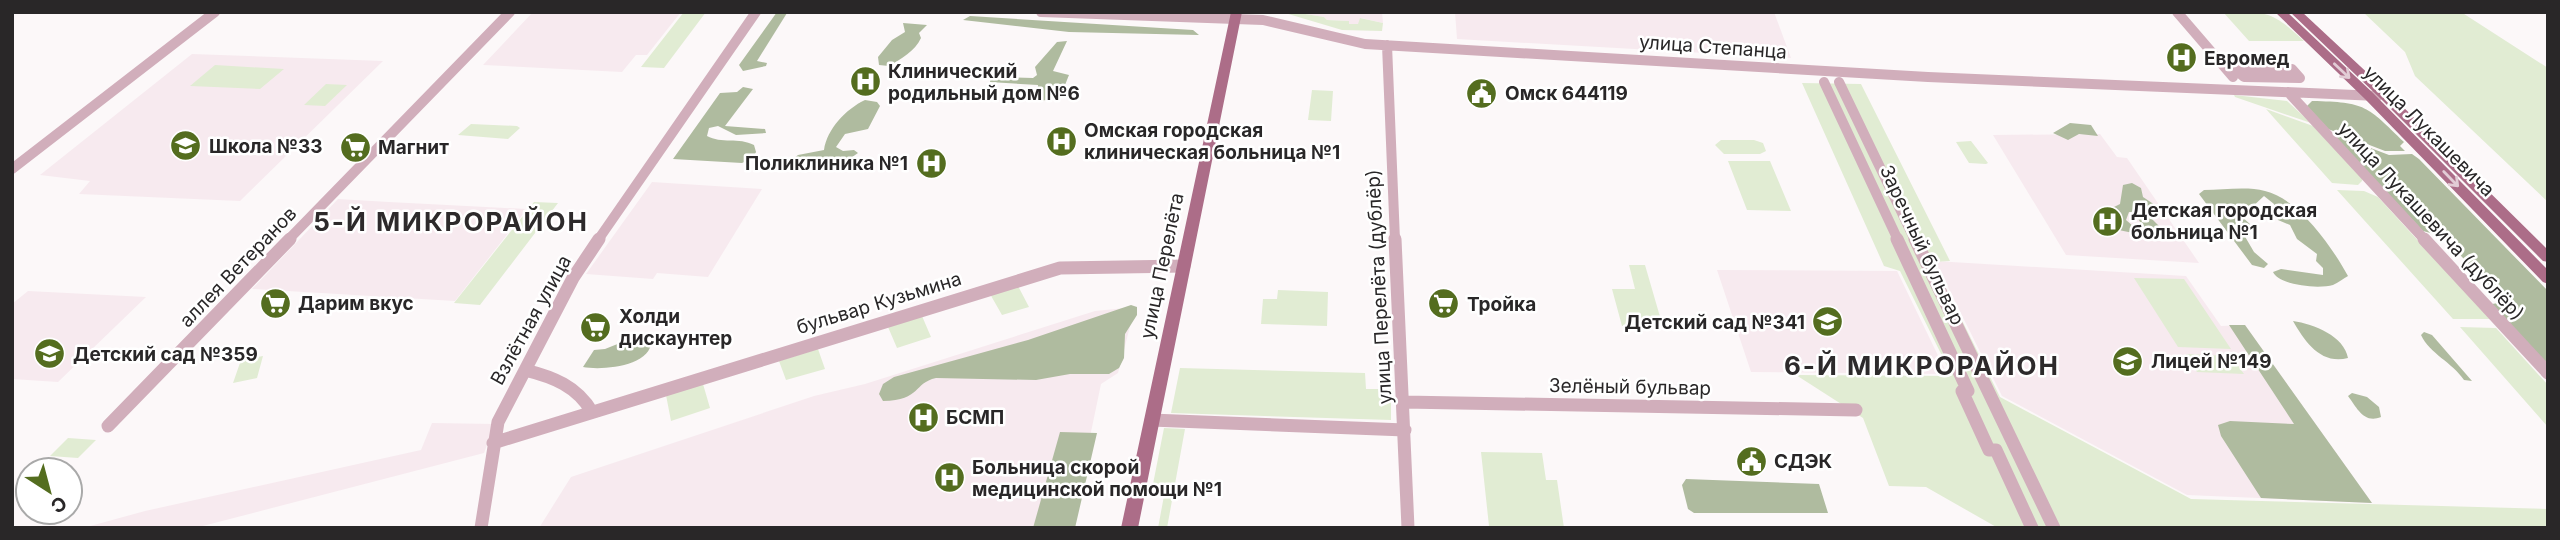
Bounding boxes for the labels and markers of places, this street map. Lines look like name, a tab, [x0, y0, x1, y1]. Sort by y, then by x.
hospital icon: Евромед	[2164, 41, 2198, 75]
place label: Евромед	[2204, 47, 2290, 70]
place label: Клинический родильный дом №6	[888, 60, 1080, 105]
hospital icon: Клинический родильный дом №6	[848, 65, 882, 99]
public building icon: Омск 644119	[1465, 76, 1499, 110]
place label: Омск 644119	[1505, 82, 1628, 105]
place label: Омская городская клиническая больница №1	[1084, 119, 1340, 164]
hospital icon: Омская городская клиническая больница №1	[1044, 124, 1078, 158]
school or university icon: Школа №33	[169, 129, 203, 163]
supermarket icon: Магнит	[338, 130, 372, 164]
place label: Школа №33	[209, 135, 323, 158]
place label: Магнит	[378, 136, 449, 159]
hospital icon: Поликлиника №1	[914, 146, 948, 180]
place label: Поликлиника №1	[745, 152, 908, 175]
place label: Детская городская больница №1	[2131, 199, 2317, 244]
hospital icon: Детская городская больница №1	[2091, 204, 2125, 238]
supermarket icon: Дарим вкус	[258, 286, 292, 320]
supermarket icon: Тройка	[1427, 287, 1461, 321]
place label: Дарим вкус	[298, 292, 414, 315]
place label: Тройка	[1467, 293, 1536, 316]
place label: Холди дискаунтер	[619, 305, 732, 350]
school or university icon: Детский сад №341	[1811, 305, 1845, 339]
supermarket icon: Холди дискаунтер	[579, 310, 613, 344]
place label: Детский сад №341	[1624, 311, 1805, 334]
school or university icon: Детский сад №359	[33, 337, 67, 371]
place label: Детский сад №359	[73, 343, 258, 366]
school or university icon: Лицей №149	[2111, 344, 2145, 378]
place label: Лицей №149	[2151, 350, 2272, 373]
hospital icon: БСМП	[906, 400, 940, 434]
place label: БСМП	[946, 406, 1004, 429]
public building icon: СДЭК	[1734, 444, 1768, 478]
place label: СДЭК	[1774, 450, 1833, 473]
place label: Больница скорой медицинской помощи №1	[972, 456, 1222, 501]
hospital icon: Больница скорой медицинской помощи №1	[932, 461, 966, 495]

